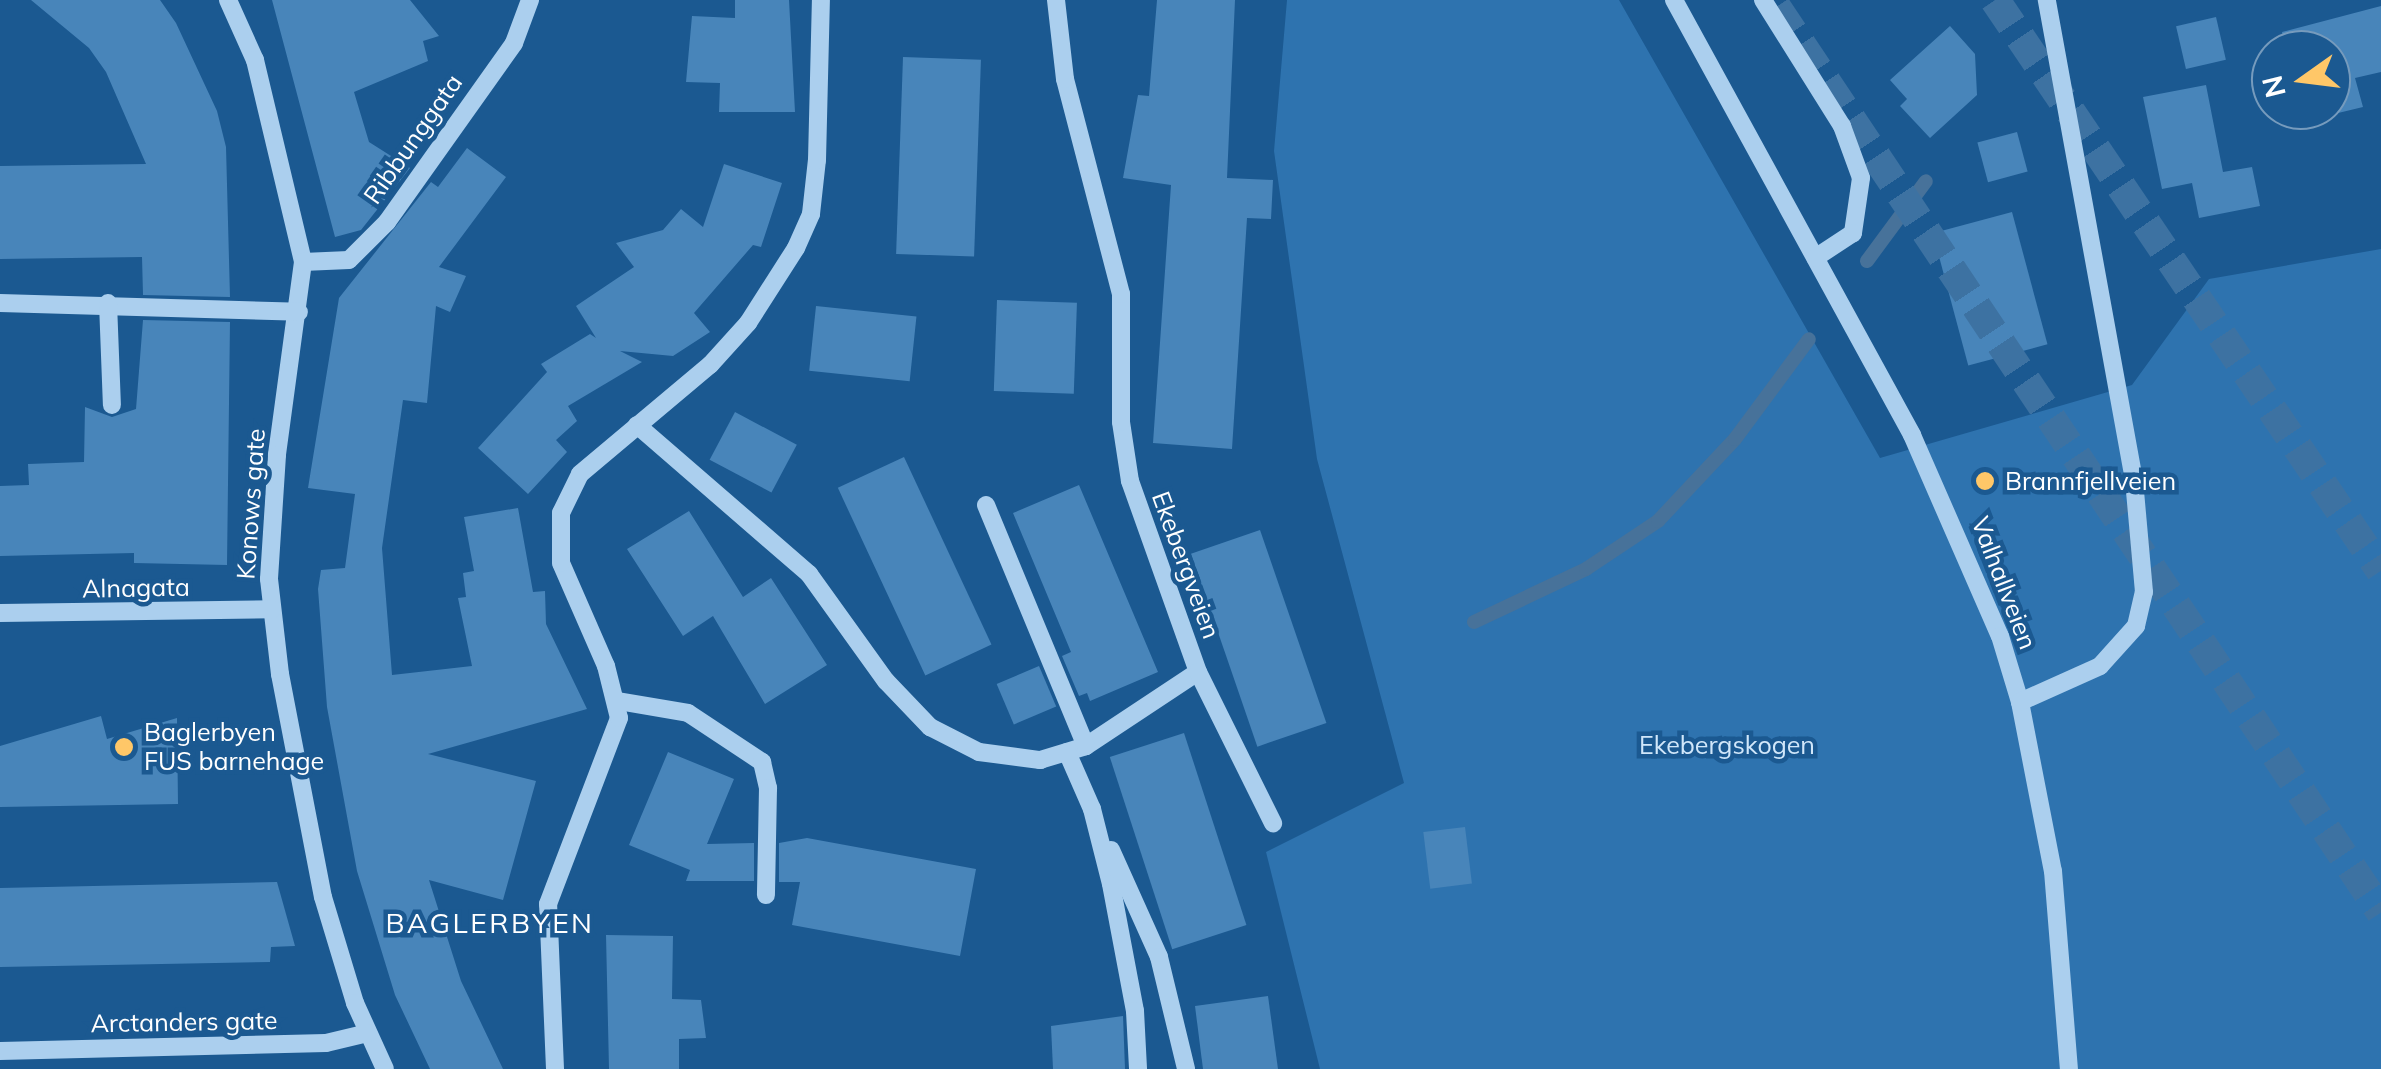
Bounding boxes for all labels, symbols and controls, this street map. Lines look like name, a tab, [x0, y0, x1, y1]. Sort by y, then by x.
north arrow	[2251, 30, 2351, 130]
street label: Ribbunggata	[357, 68, 469, 210]
text: N	[2254, 72, 2293, 101]
street label: Konows gate	[231, 427, 271, 581]
place label: Brannfjellveien	[2005, 466, 2176, 496]
marker: Brannfjellveien	[1974, 470, 1996, 492]
street label: Ekebergveien	[1146, 487, 1226, 643]
street label: Valhallveien	[1965, 513, 2043, 653]
street label: Alnagata	[82, 572, 190, 604]
place label: Baglerbyen FUS barnehage	[144, 718, 324, 777]
park label: Ekebergskogen	[1639, 730, 1815, 760]
marker: Baglerbyen FUS barnehage	[113, 736, 135, 758]
district label: BAGLERBYEN	[385, 906, 595, 940]
street label: Arctanders gate	[90, 1005, 278, 1039]

